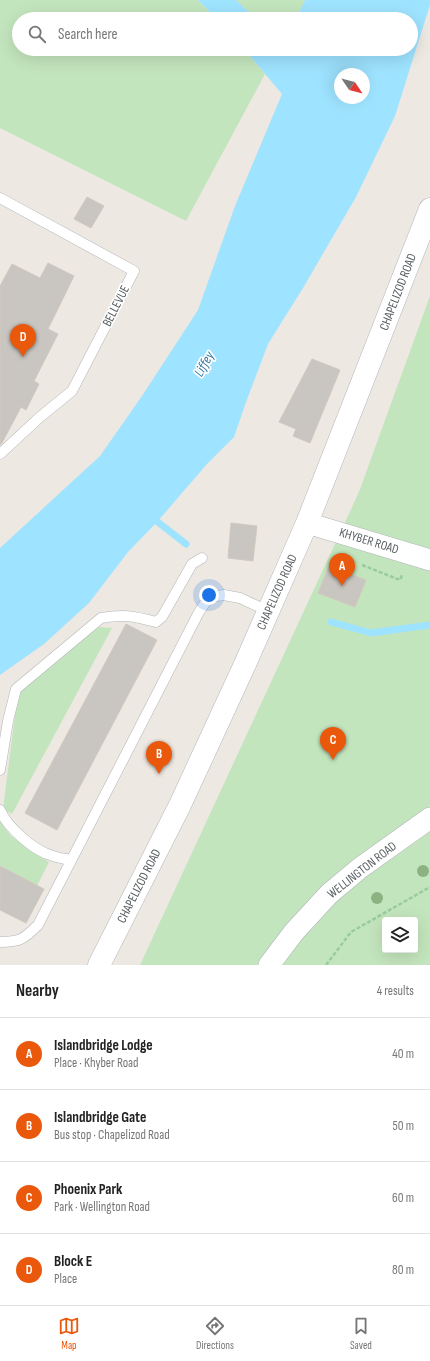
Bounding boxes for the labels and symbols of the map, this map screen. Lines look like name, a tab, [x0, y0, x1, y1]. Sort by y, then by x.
north arrow	[334, 68, 370, 104]
street label: CHAPELIZOD ROAD	[376, 251, 420, 333]
street label: BELLEVUE	[99, 283, 133, 329]
pin: D	[10, 324, 36, 357]
water label: Liffey	[190, 348, 218, 379]
street label: KHYBER ROAD	[337, 524, 401, 558]
street label: CHAPELIZOD ROAD	[253, 552, 301, 632]
pin: A	[329, 553, 355, 586]
your location	[199, 585, 219, 605]
pin: C	[320, 727, 346, 760]
pin: B	[146, 741, 172, 774]
street label: WELLINGTON ROAD	[324, 838, 400, 902]
street label: CHAPELIZOD ROAD	[113, 846, 165, 926]

